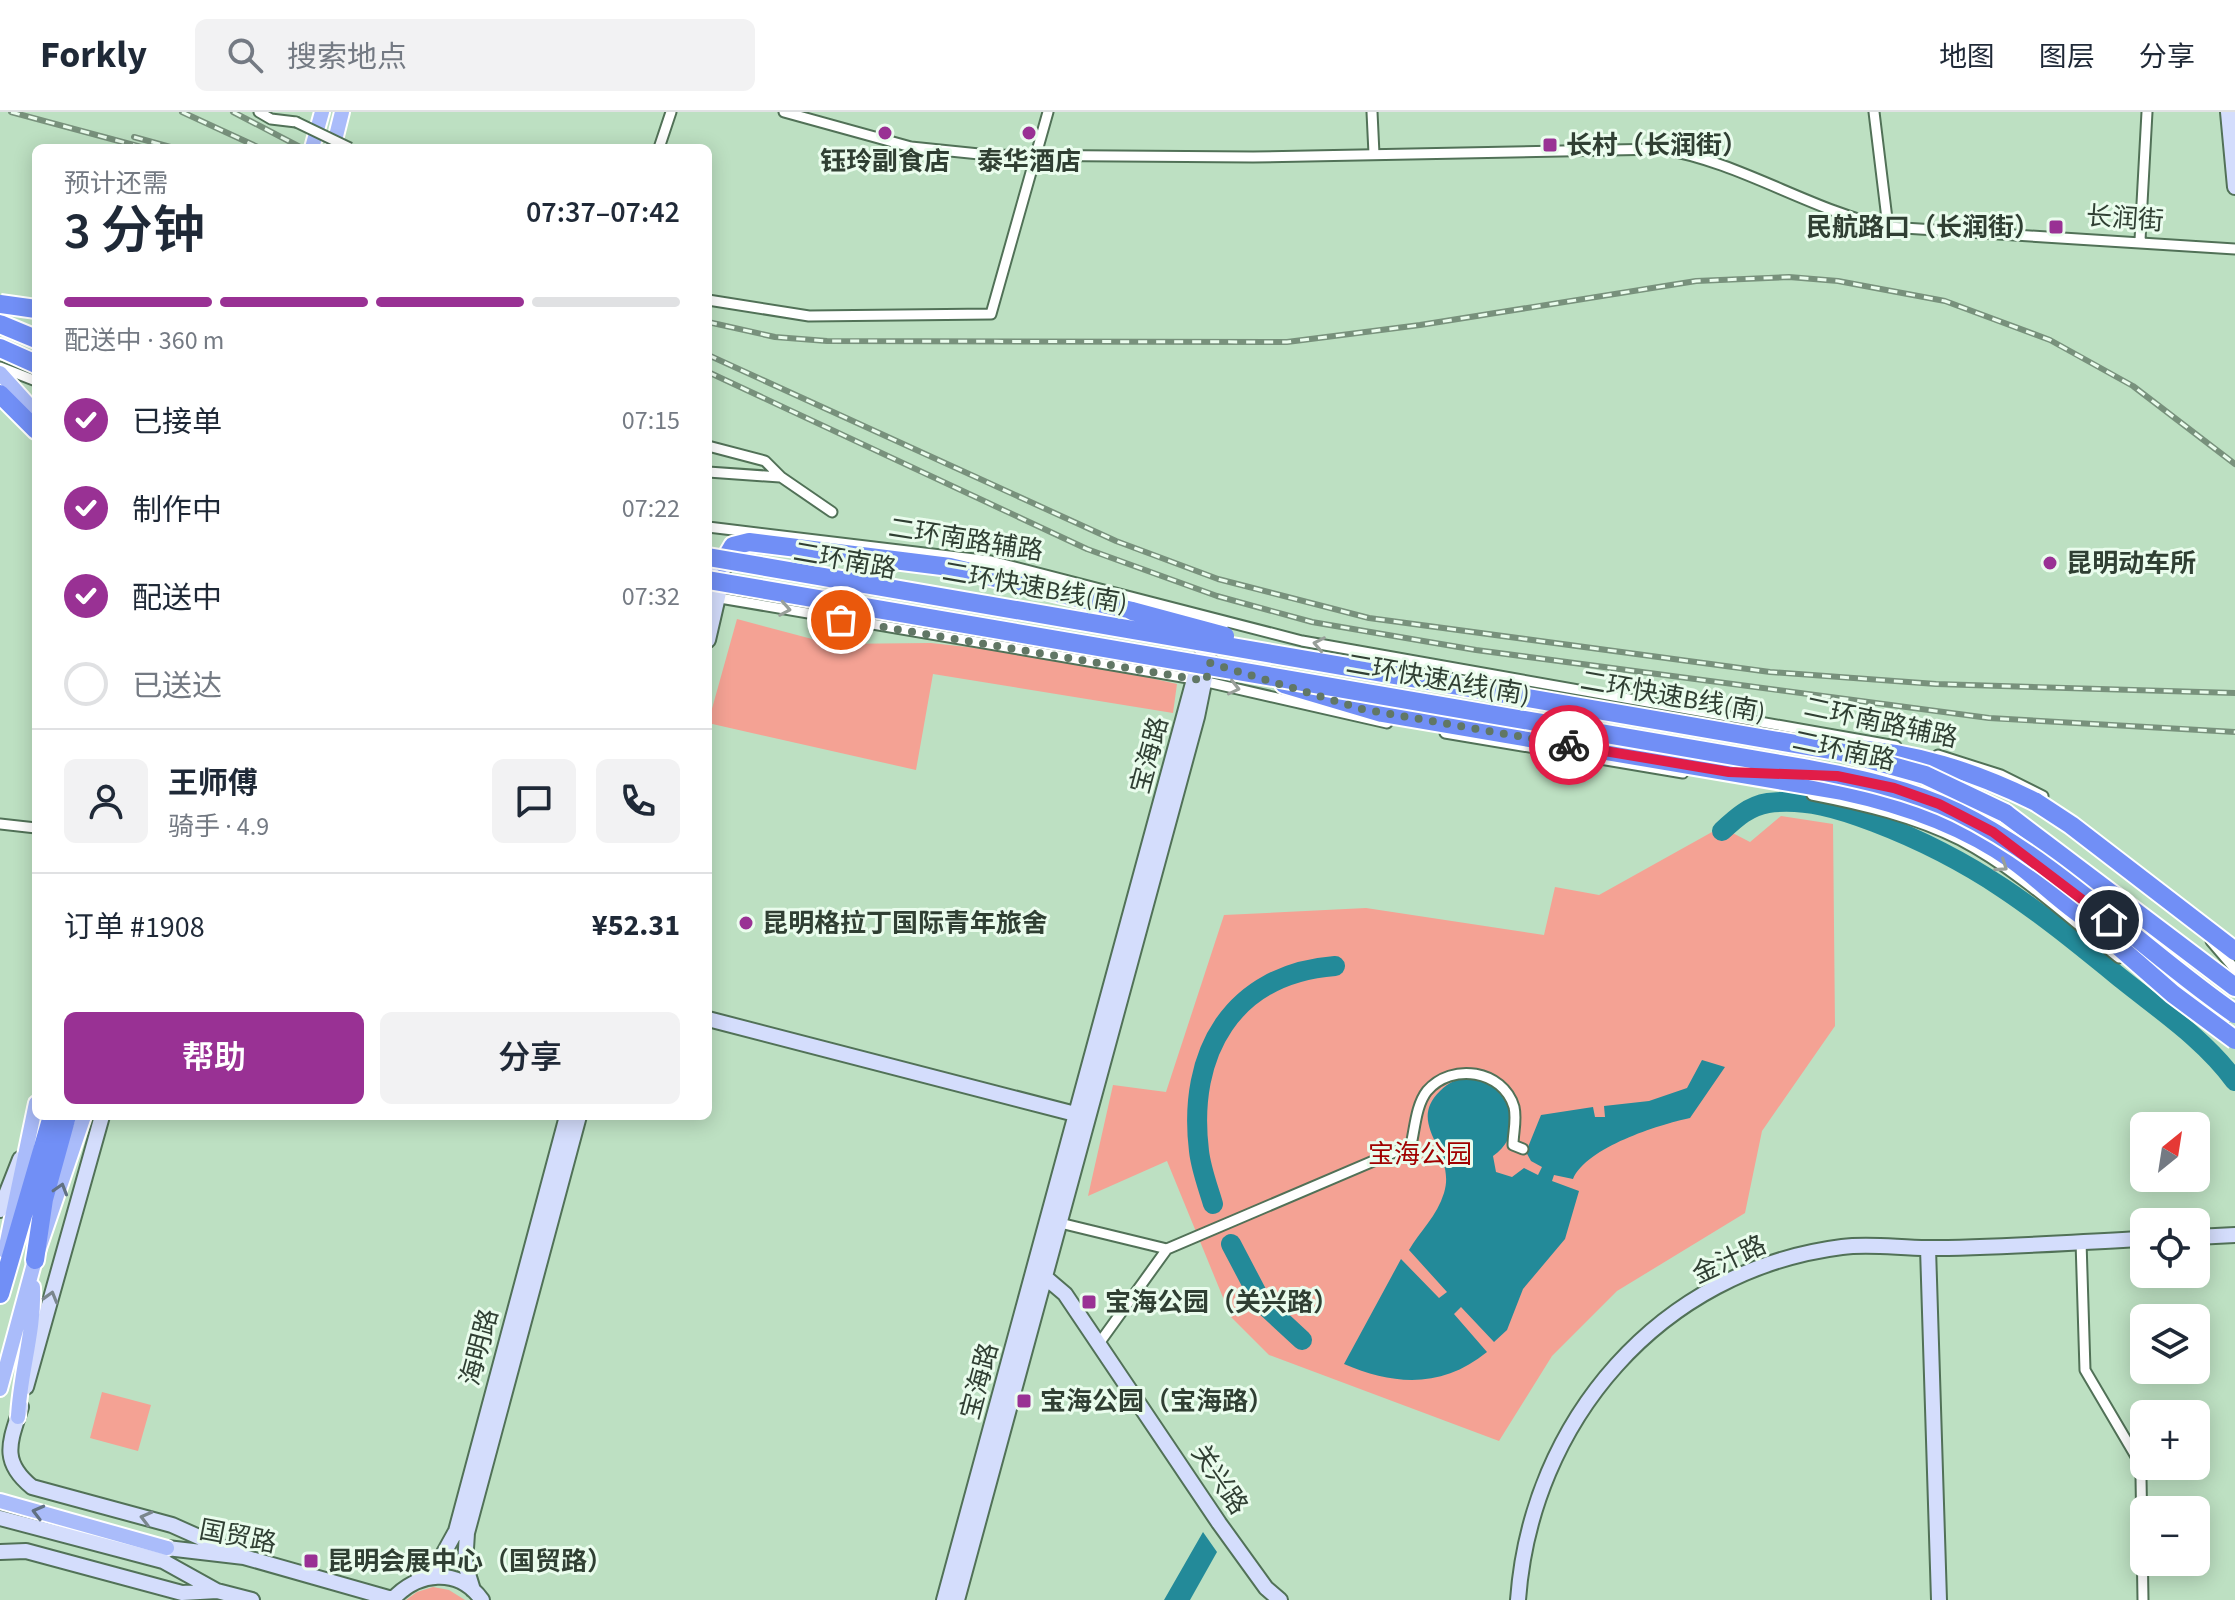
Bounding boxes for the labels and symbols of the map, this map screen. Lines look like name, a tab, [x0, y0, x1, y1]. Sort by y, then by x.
marker: 钰玲副食店	[876, 124, 894, 142]
marker: 泰华酒店	[1020, 124, 1038, 142]
place label: 长村（长润街）	[1566, 127, 1748, 164]
marker: 长村（长润街）	[1541, 136, 1559, 154]
place label: 钰玲副食店	[820, 143, 950, 180]
place label: 泰华酒店	[977, 143, 1081, 180]
street label: 长润街	[2085, 197, 2165, 240]
place label: 民航路口（长润街）	[1806, 209, 2040, 246]
marker: 民航路口（长润街）	[2047, 218, 2065, 236]
street label: 二环南路辅路	[886, 509, 1046, 570]
street label: 二环南路	[790, 533, 899, 588]
place label: 昆明动车所	[2066, 545, 2196, 582]
street label: 二环快速B线(南)	[940, 553, 1130, 622]
marker: 昆明动车所	[2041, 554, 2059, 572]
pin	[807, 586, 875, 654]
one-way arrow	[778, 600, 792, 617]
one-way arrow	[1312, 636, 1326, 653]
street label: 二环快速A线(南)	[1343, 645, 1533, 714]
street label: 二环快速B线(南)	[1578, 662, 1768, 731]
one-way arrow	[1227, 678, 1241, 695]
street label: 二环南路辅路	[1801, 691, 1961, 753]
courier	[1529, 705, 1609, 785]
street label: 宝海路	[1122, 713, 1177, 798]
street label: 二环南路	[1790, 724, 1898, 776]
one-way arrow	[1993, 856, 2007, 871]
pin	[2075, 886, 2143, 954]
place label: 昆明格拉丁国际青年旅舍	[762, 905, 1048, 942]
marker: 昆明格拉丁国际青年旅舍	[737, 914, 755, 932]
north arrow	[2130, 1112, 2210, 1192]
park label: 宝海公园	[1368, 1136, 1472, 1173]
one-way arrow	[52, 1182, 68, 1196]
street label: 金汁路	[1686, 1226, 1772, 1293]
place label: 宝海公园（关兴路）	[1105, 1284, 1339, 1321]
one-way arrow	[42, 1291, 58, 1305]
marker: 宝海公园（关兴路）	[1080, 1293, 1098, 1311]
street label: 海明路	[452, 1305, 507, 1390]
street label: 宝海路	[952, 1339, 1007, 1424]
place label: 宝海公园（宝海路）	[1040, 1383, 1274, 1420]
marker: 宝海公园（宝海路）	[1015, 1392, 1033, 1410]
street label: 关兴路	[1182, 1437, 1257, 1522]
one-way arrow	[31, 1505, 45, 1521]
one-way arrow	[139, 1511, 153, 1527]
street label: 国贸路	[196, 1511, 280, 1562]
place label: 昆明会展中心（国贸路）	[327, 1543, 613, 1580]
marker: 昆明会展中心（国贸路）	[302, 1552, 320, 1570]

